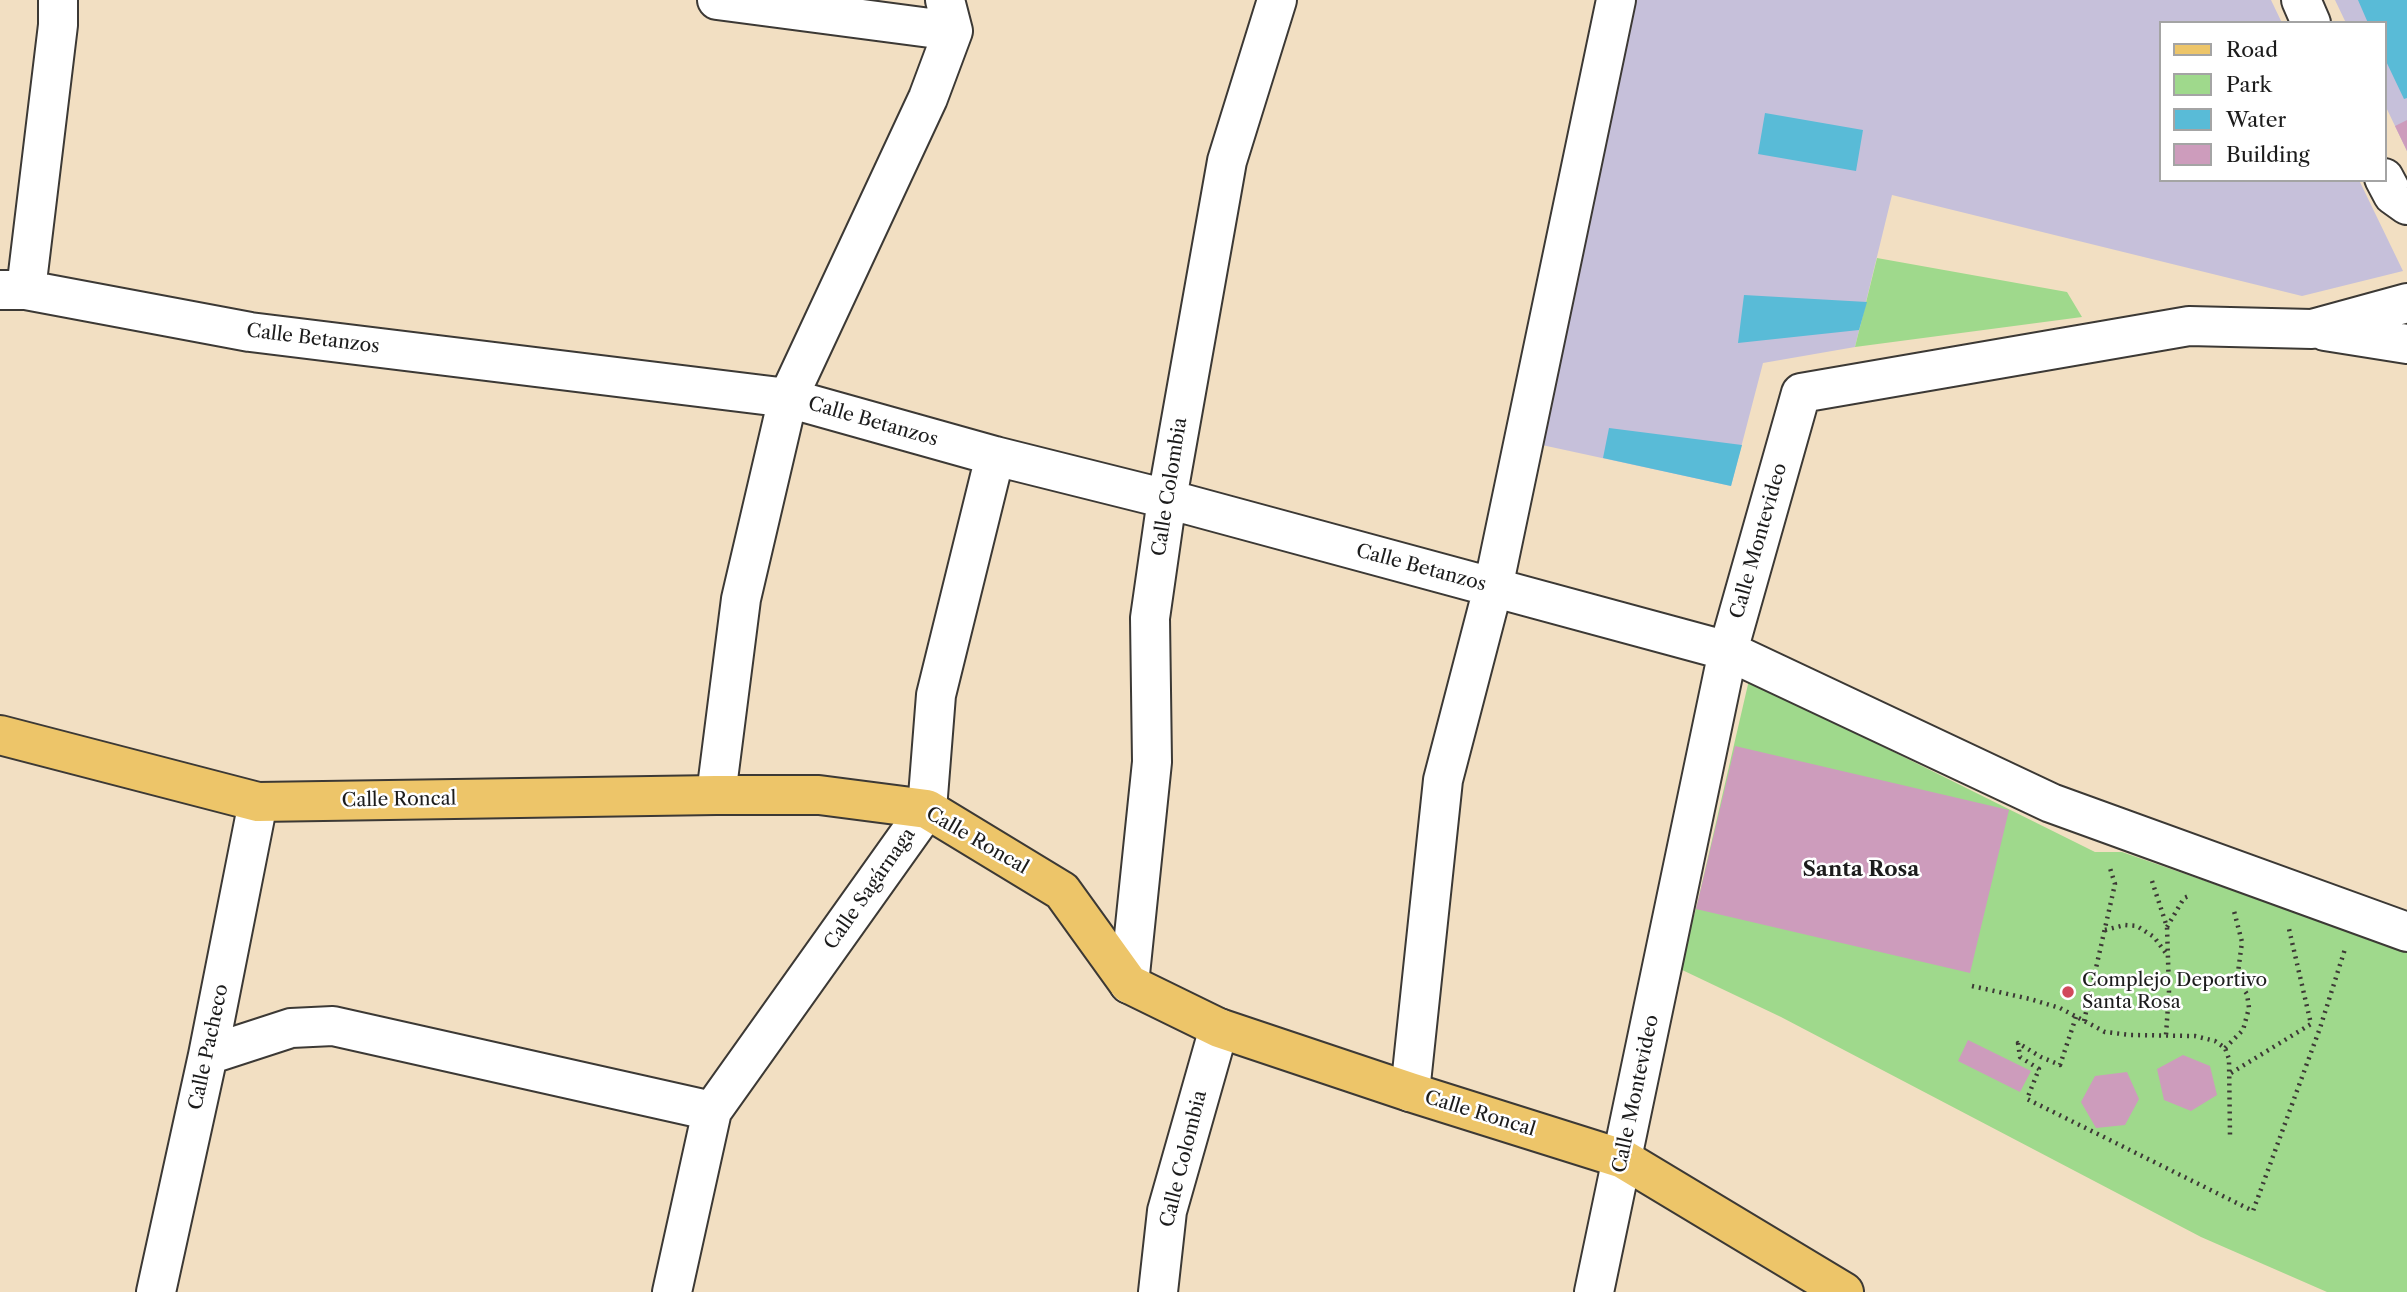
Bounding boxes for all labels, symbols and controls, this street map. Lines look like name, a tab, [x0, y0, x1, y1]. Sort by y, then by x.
legend	[2158, 21, 2386, 182]
text: Road	[2226, 37, 2278, 62]
text: Park	[2226, 72, 2272, 97]
text: Water	[2226, 107, 2286, 132]
text: Building	[2226, 142, 2310, 167]
street label: Calle Betanzos	[245, 320, 381, 358]
street label: Calle Betanzos	[805, 393, 941, 451]
street label: Calle Colombia	[1148, 416, 1192, 558]
street label: Calle Montevideo	[1726, 461, 1792, 621]
street label: Calle Betanzos	[1353, 540, 1489, 596]
street label: Calle Roncal	[342, 788, 456, 812]
street label: Calle Roncal	[922, 802, 1032, 880]
street label: Calle Sagárnaga	[820, 824, 920, 954]
district label: Santa Rosa	[1803, 857, 1919, 883]
place label: Complejo Deportivo Santa Rosa	[2082, 970, 2267, 1014]
street label: Calle Pacheco	[185, 982, 233, 1112]
marker: Complejo Deportivo Santa Rosa	[2060, 984, 2076, 1000]
street label: Calle Montevideo	[1608, 1013, 1664, 1175]
street label: Calle Roncal	[1422, 1086, 1538, 1142]
street label: Calle Colombia	[1156, 1088, 1212, 1230]

